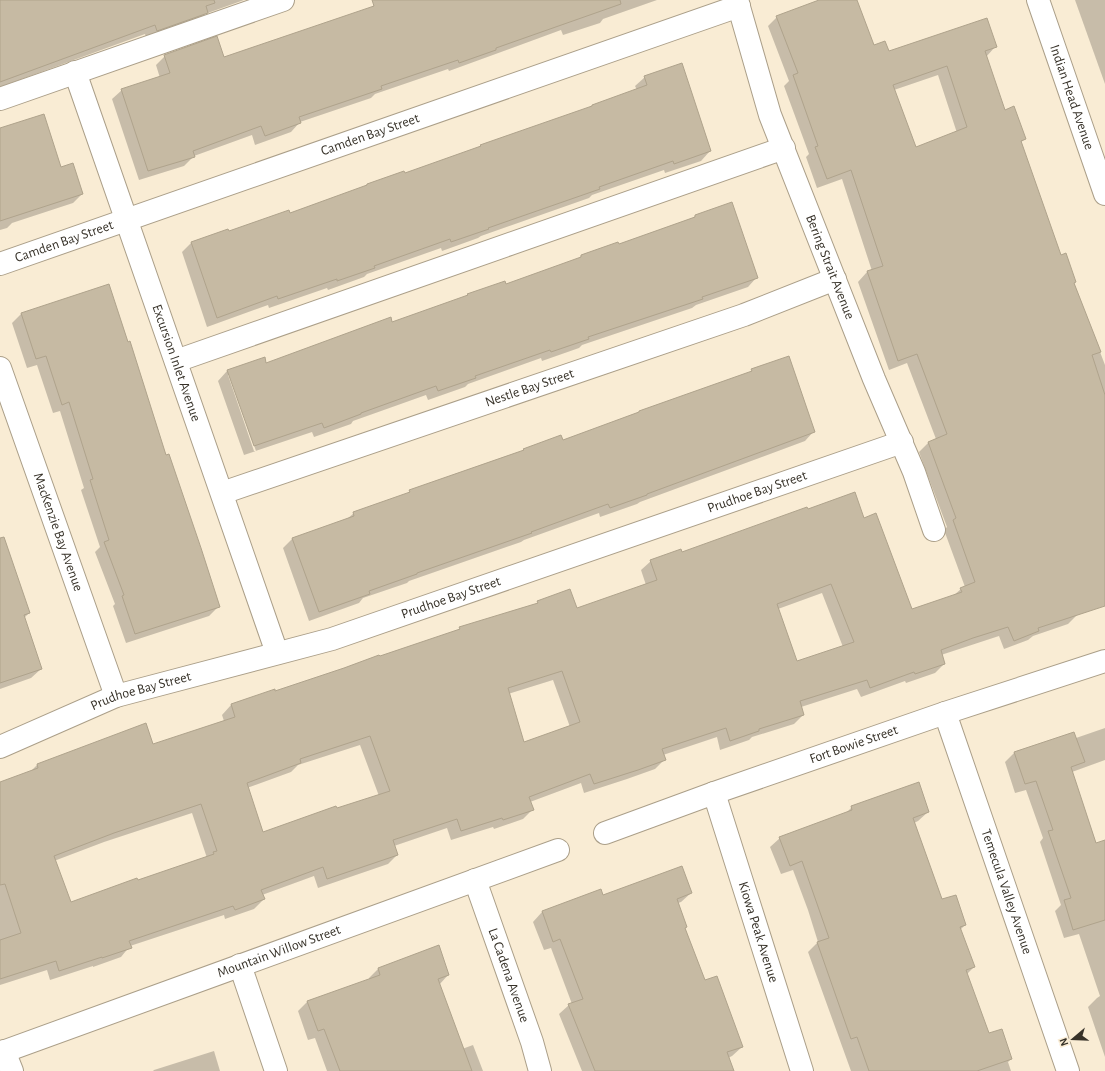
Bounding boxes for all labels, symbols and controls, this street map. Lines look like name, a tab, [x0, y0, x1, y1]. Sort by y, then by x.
street label: Indian Head Avenue	[1047, 43, 1096, 152]
street label: Camden Bay Street	[319, 111, 422, 158]
street label: Bering Strait Avenue	[803, 213, 857, 321]
street label: Camden Bay Street	[13, 218, 116, 265]
street label: Excursion Inlet Avenue	[149, 303, 203, 423]
street label: Nestle Bay Street	[483, 366, 576, 410]
street label: Prudhoe Bay Street	[706, 468, 809, 516]
street label: MacKenzie Bay Avenue	[31, 471, 85, 593]
street label: Prudhoe Bay Street	[400, 574, 503, 621]
street label: Prudhoe Bay Street	[89, 669, 193, 713]
street label: Fort Bowie Street	[808, 723, 900, 766]
street label: Temecula Valley Avenue	[979, 828, 1034, 956]
street label: Kiowa Peak Avenue	[736, 880, 781, 984]
street label: Mountain Willow Street	[216, 922, 343, 980]
street label: La Cadena Avenue	[485, 926, 532, 1024]
north arrow	[1053, 1019, 1093, 1059]
text: N	[1058, 1037, 1070, 1048]

